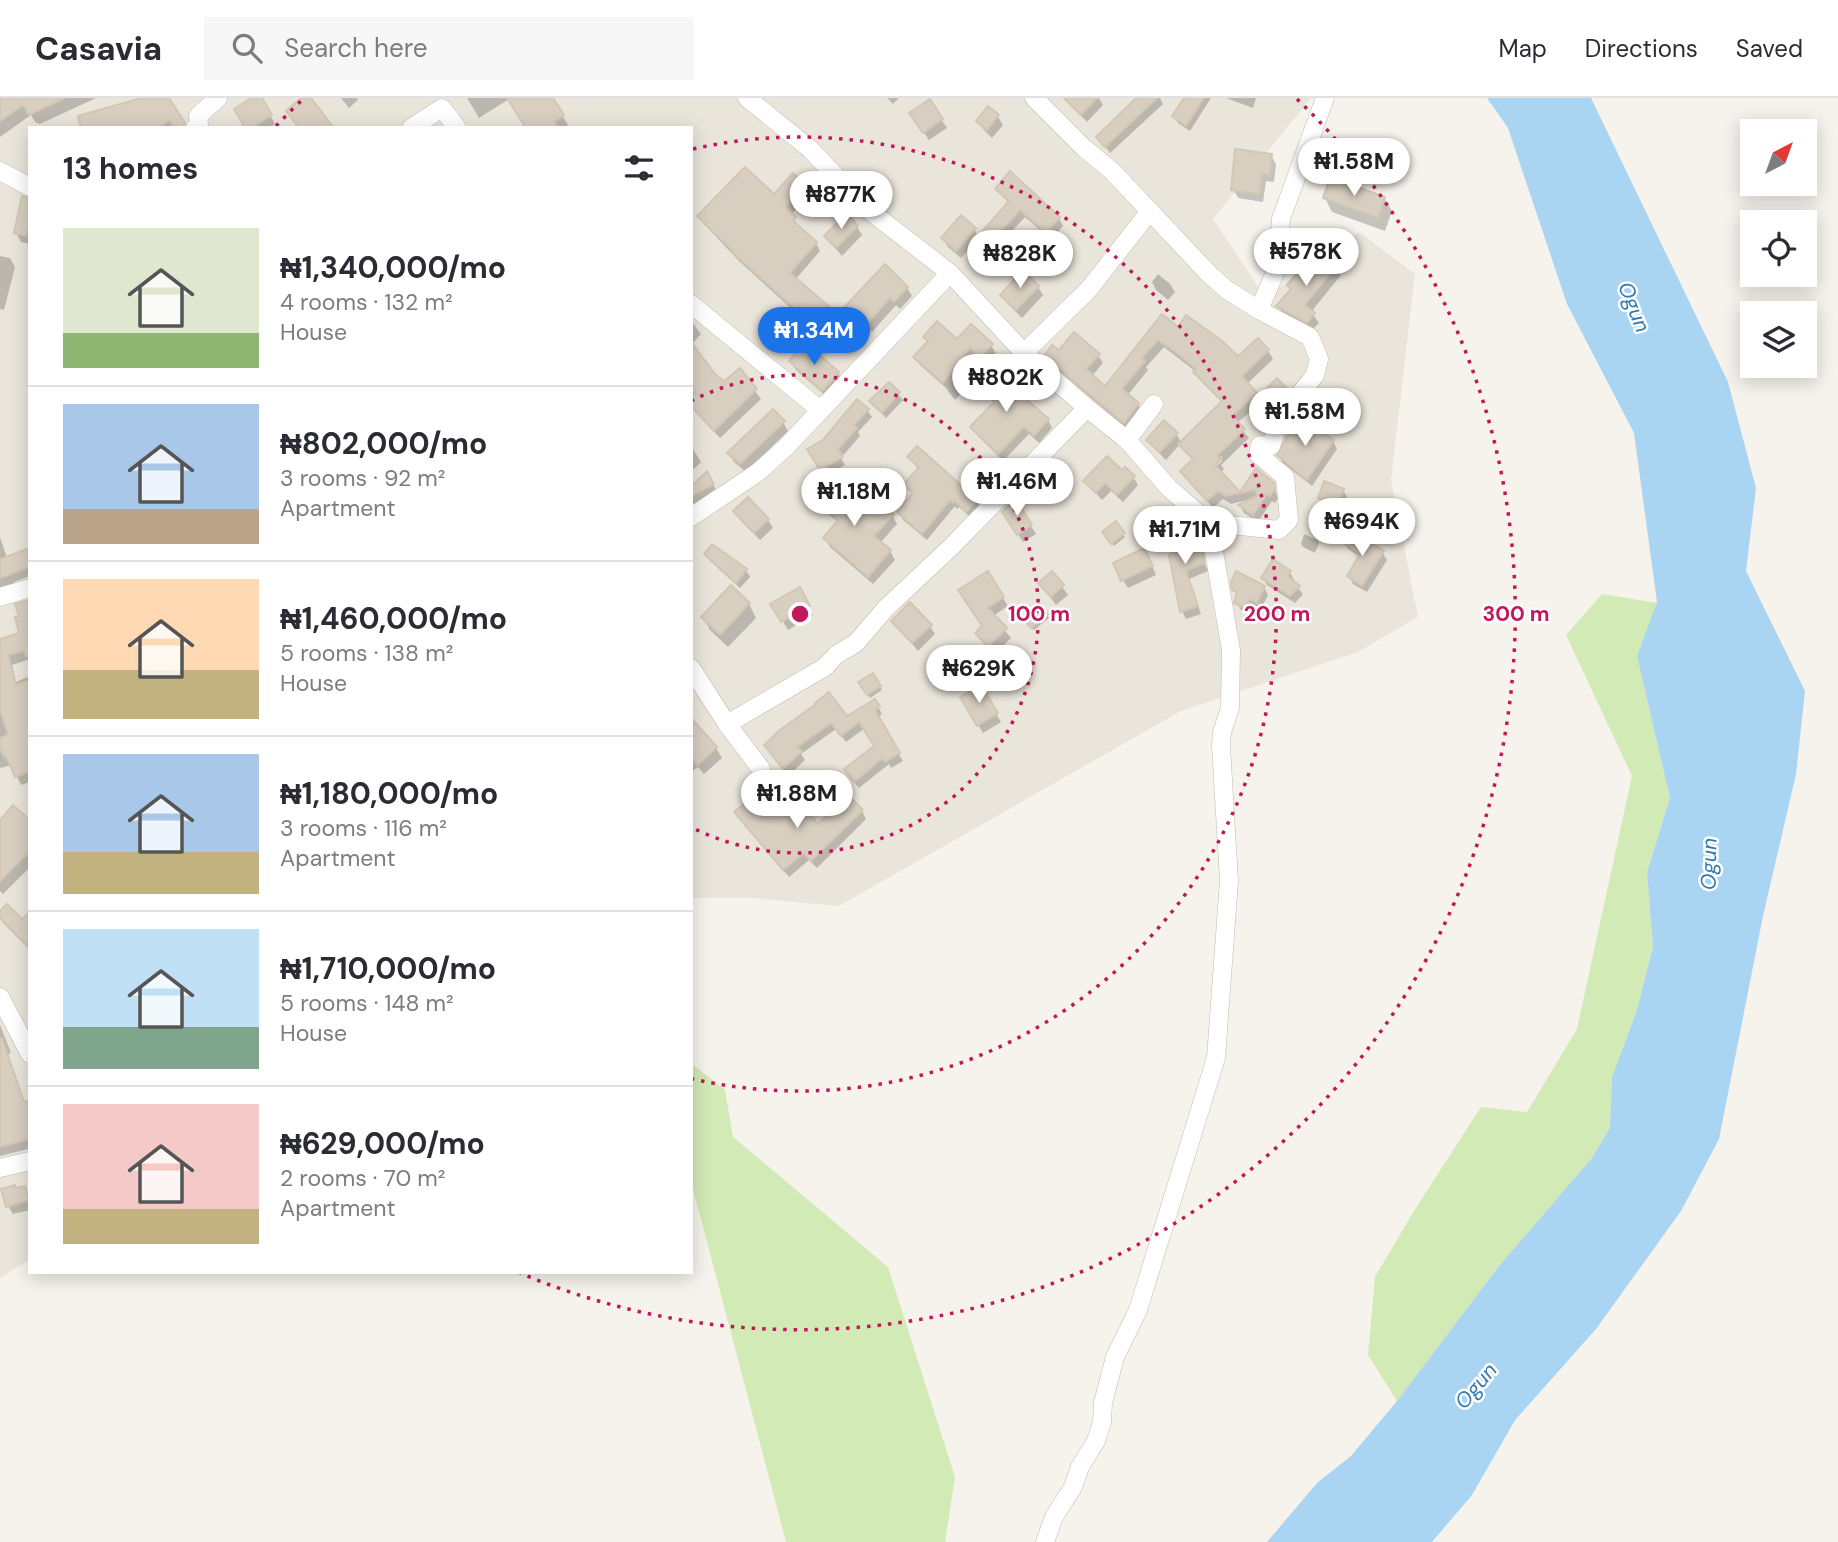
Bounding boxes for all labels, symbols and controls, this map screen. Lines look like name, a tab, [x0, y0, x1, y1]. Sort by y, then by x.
search box	[204, 17, 694, 80]
text: Casavia	[35, 27, 162, 70]
icon: search	[228, 29, 266, 67]
text: Search here	[284, 31, 428, 65]
text: Map	[1499, 33, 1547, 64]
text: Directions	[1585, 33, 1698, 64]
text: Saved	[1736, 33, 1803, 64]
north arrow	[1740, 119, 1816, 196]
map controls	[1740, 119, 1817, 378]
pin: ₦1.58M	[1297, 139, 1411, 198]
text: ₦1.58M	[1314, 146, 1394, 176]
text: 13 homes	[63, 149, 198, 188]
icon: filters	[620, 149, 658, 187]
pin: ₦877K	[792, 172, 890, 231]
text: ₦877K	[806, 179, 876, 209]
button: locate	[1740, 210, 1817, 287]
pin: ₦578K	[1257, 228, 1355, 288]
pin: ₦828K	[971, 230, 1069, 290]
text: ₦578K	[1270, 236, 1342, 266]
text: ₦828K	[983, 238, 1057, 268]
text: ₦1,340,000/mo	[280, 248, 506, 287]
icon: home	[119, 256, 203, 340]
water label: Ogun	[1611, 278, 1657, 336]
text: 4 rooms · 132 m²	[280, 287, 452, 317]
button: layers	[1740, 301, 1817, 378]
pin: ₦1.34M	[757, 308, 871, 367]
text: ₦1.34M	[774, 315, 854, 345]
text: House	[280, 317, 347, 347]
pin: ₦802K	[957, 354, 1055, 414]
text: ₦802K	[968, 362, 1044, 392]
pin: ₦1.58M	[1248, 388, 1362, 448]
text: ₦1.58M	[1265, 396, 1345, 426]
text: ₦802,000/mo	[280, 424, 487, 463]
icon: home	[119, 432, 203, 516]
pin: ₦1.46M	[960, 458, 1074, 518]
text: 3 rooms · 92 m²	[280, 463, 445, 493]
text: ₦1.46M	[977, 466, 1057, 496]
pin: ₦1.18M	[797, 468, 911, 528]
text: ₦1.18M	[817, 476, 891, 506]
text: Apartment	[280, 493, 395, 523]
pin: ₦694K	[1313, 498, 1411, 558]
pin: ₦1.71M	[1128, 506, 1242, 566]
text: ₦694K	[1324, 506, 1400, 536]
text: ₦1.71M	[1149, 514, 1221, 544]
text: ₦1,460,000/mo	[280, 599, 507, 638]
text: 100 m	[1008, 600, 1070, 628]
text: 200 m	[1244, 600, 1310, 628]
text: 300 m	[1483, 600, 1549, 628]
centre of rings	[788, 602, 812, 626]
icon: home	[119, 607, 203, 691]
text: 5 rooms · 138 m²	[280, 638, 453, 668]
pin: ₦629K	[930, 646, 1028, 705]
text: ₦629K	[942, 653, 1016, 683]
text: House	[280, 668, 347, 698]
pin: ₦1.88M	[740, 770, 854, 830]
text: ₦1,180,000/mo	[280, 774, 498, 813]
text: ₦1.88M	[757, 778, 837, 808]
icon: home	[119, 782, 203, 866]
text: 3 rooms · 116 m²	[280, 813, 447, 843]
water label: Ogun	[1695, 838, 1723, 890]
text: Apartment	[280, 843, 395, 873]
text: ₦1,710,000/mo	[280, 949, 496, 988]
icon: home	[119, 957, 203, 1041]
text: 5 rooms · 148 m²	[280, 988, 454, 1018]
text: House	[280, 1018, 347, 1048]
text: ₦629,000/mo	[280, 1124, 485, 1163]
icon: home	[119, 1132, 203, 1216]
text: 2 rooms · 70 m²	[280, 1163, 445, 1193]
text: Apartment	[280, 1193, 395, 1223]
water label: Ogun	[1449, 1357, 1503, 1415]

